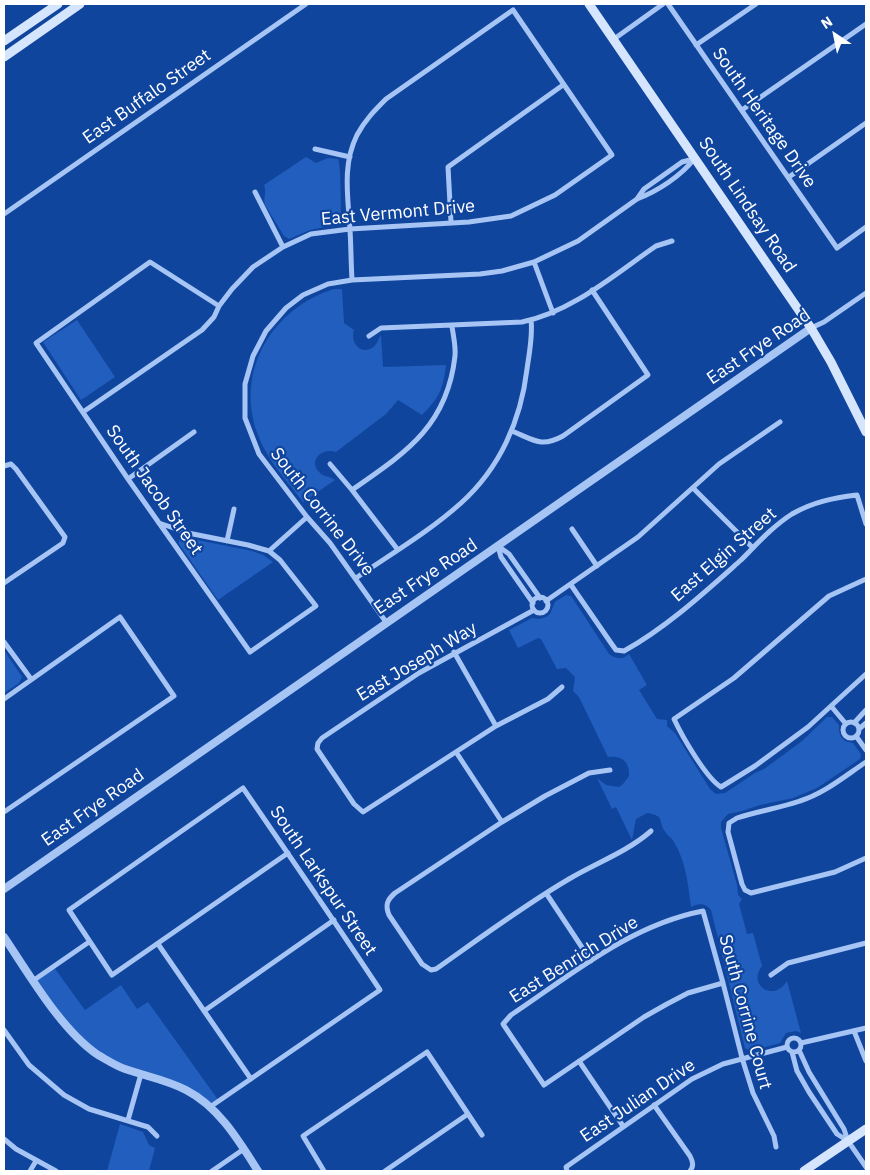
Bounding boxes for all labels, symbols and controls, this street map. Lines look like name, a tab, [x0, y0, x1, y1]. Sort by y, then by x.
north arrow	[810, 10, 860, 60]
text: N	[817, 12, 836, 33]
street label: South Heritage Drive	[707, 44, 821, 192]
street label: East Buffalo Street	[79, 45, 215, 149]
street label: South Lindsay Road	[694, 133, 800, 277]
street label: East Vermont Drive	[320, 196, 476, 230]
street label: East Frye Road	[703, 304, 815, 390]
street label: South Jacob Street	[101, 421, 207, 559]
street label: South Corrine Drive	[265, 444, 379, 580]
street label: East Elgin Street	[667, 503, 781, 607]
street label: East Frye Road	[370, 534, 482, 620]
street label: East Joseph Way	[353, 618, 481, 706]
street label: East Frye Road	[38, 765, 148, 851]
street label: South Larkspur Street	[265, 802, 381, 960]
street label: East Benrich Drive	[506, 912, 642, 1008]
street label: South Corrine Court	[714, 932, 776, 1092]
street label: East Julian Drive	[576, 1055, 700, 1147]

